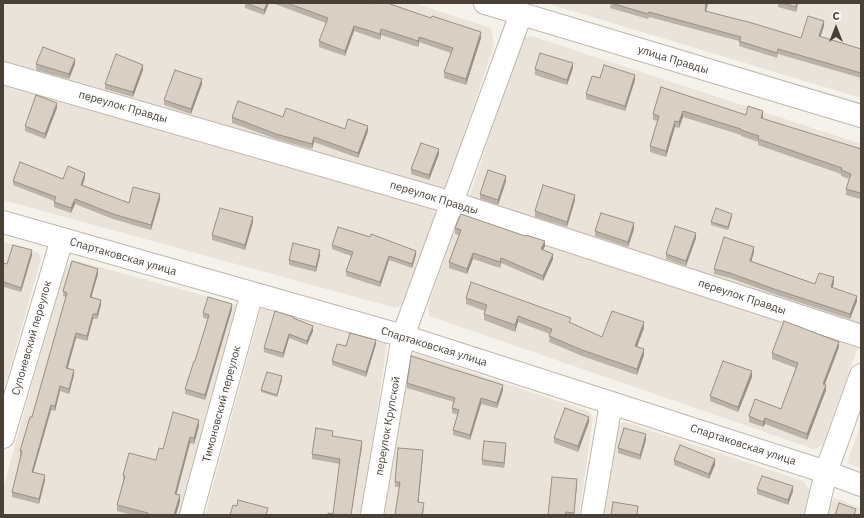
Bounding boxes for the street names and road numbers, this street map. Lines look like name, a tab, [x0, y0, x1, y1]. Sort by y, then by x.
street label: улица Правды	[636, 43, 710, 77]
street label: переулок Правды	[77, 88, 169, 126]
street label: переулок Правды	[388, 178, 480, 218]
street label: Спартаковская улица	[68, 235, 178, 279]
street label: переулок Правды	[696, 277, 788, 317]
street label: Супоневский переулок	[9, 279, 55, 397]
street label: Спартаковская улица	[379, 325, 489, 369]
street label: Тимоновский переулок	[200, 344, 244, 464]
street label: переулок Крупской	[373, 375, 403, 477]
street label: Спартаковская улица	[688, 422, 798, 468]

